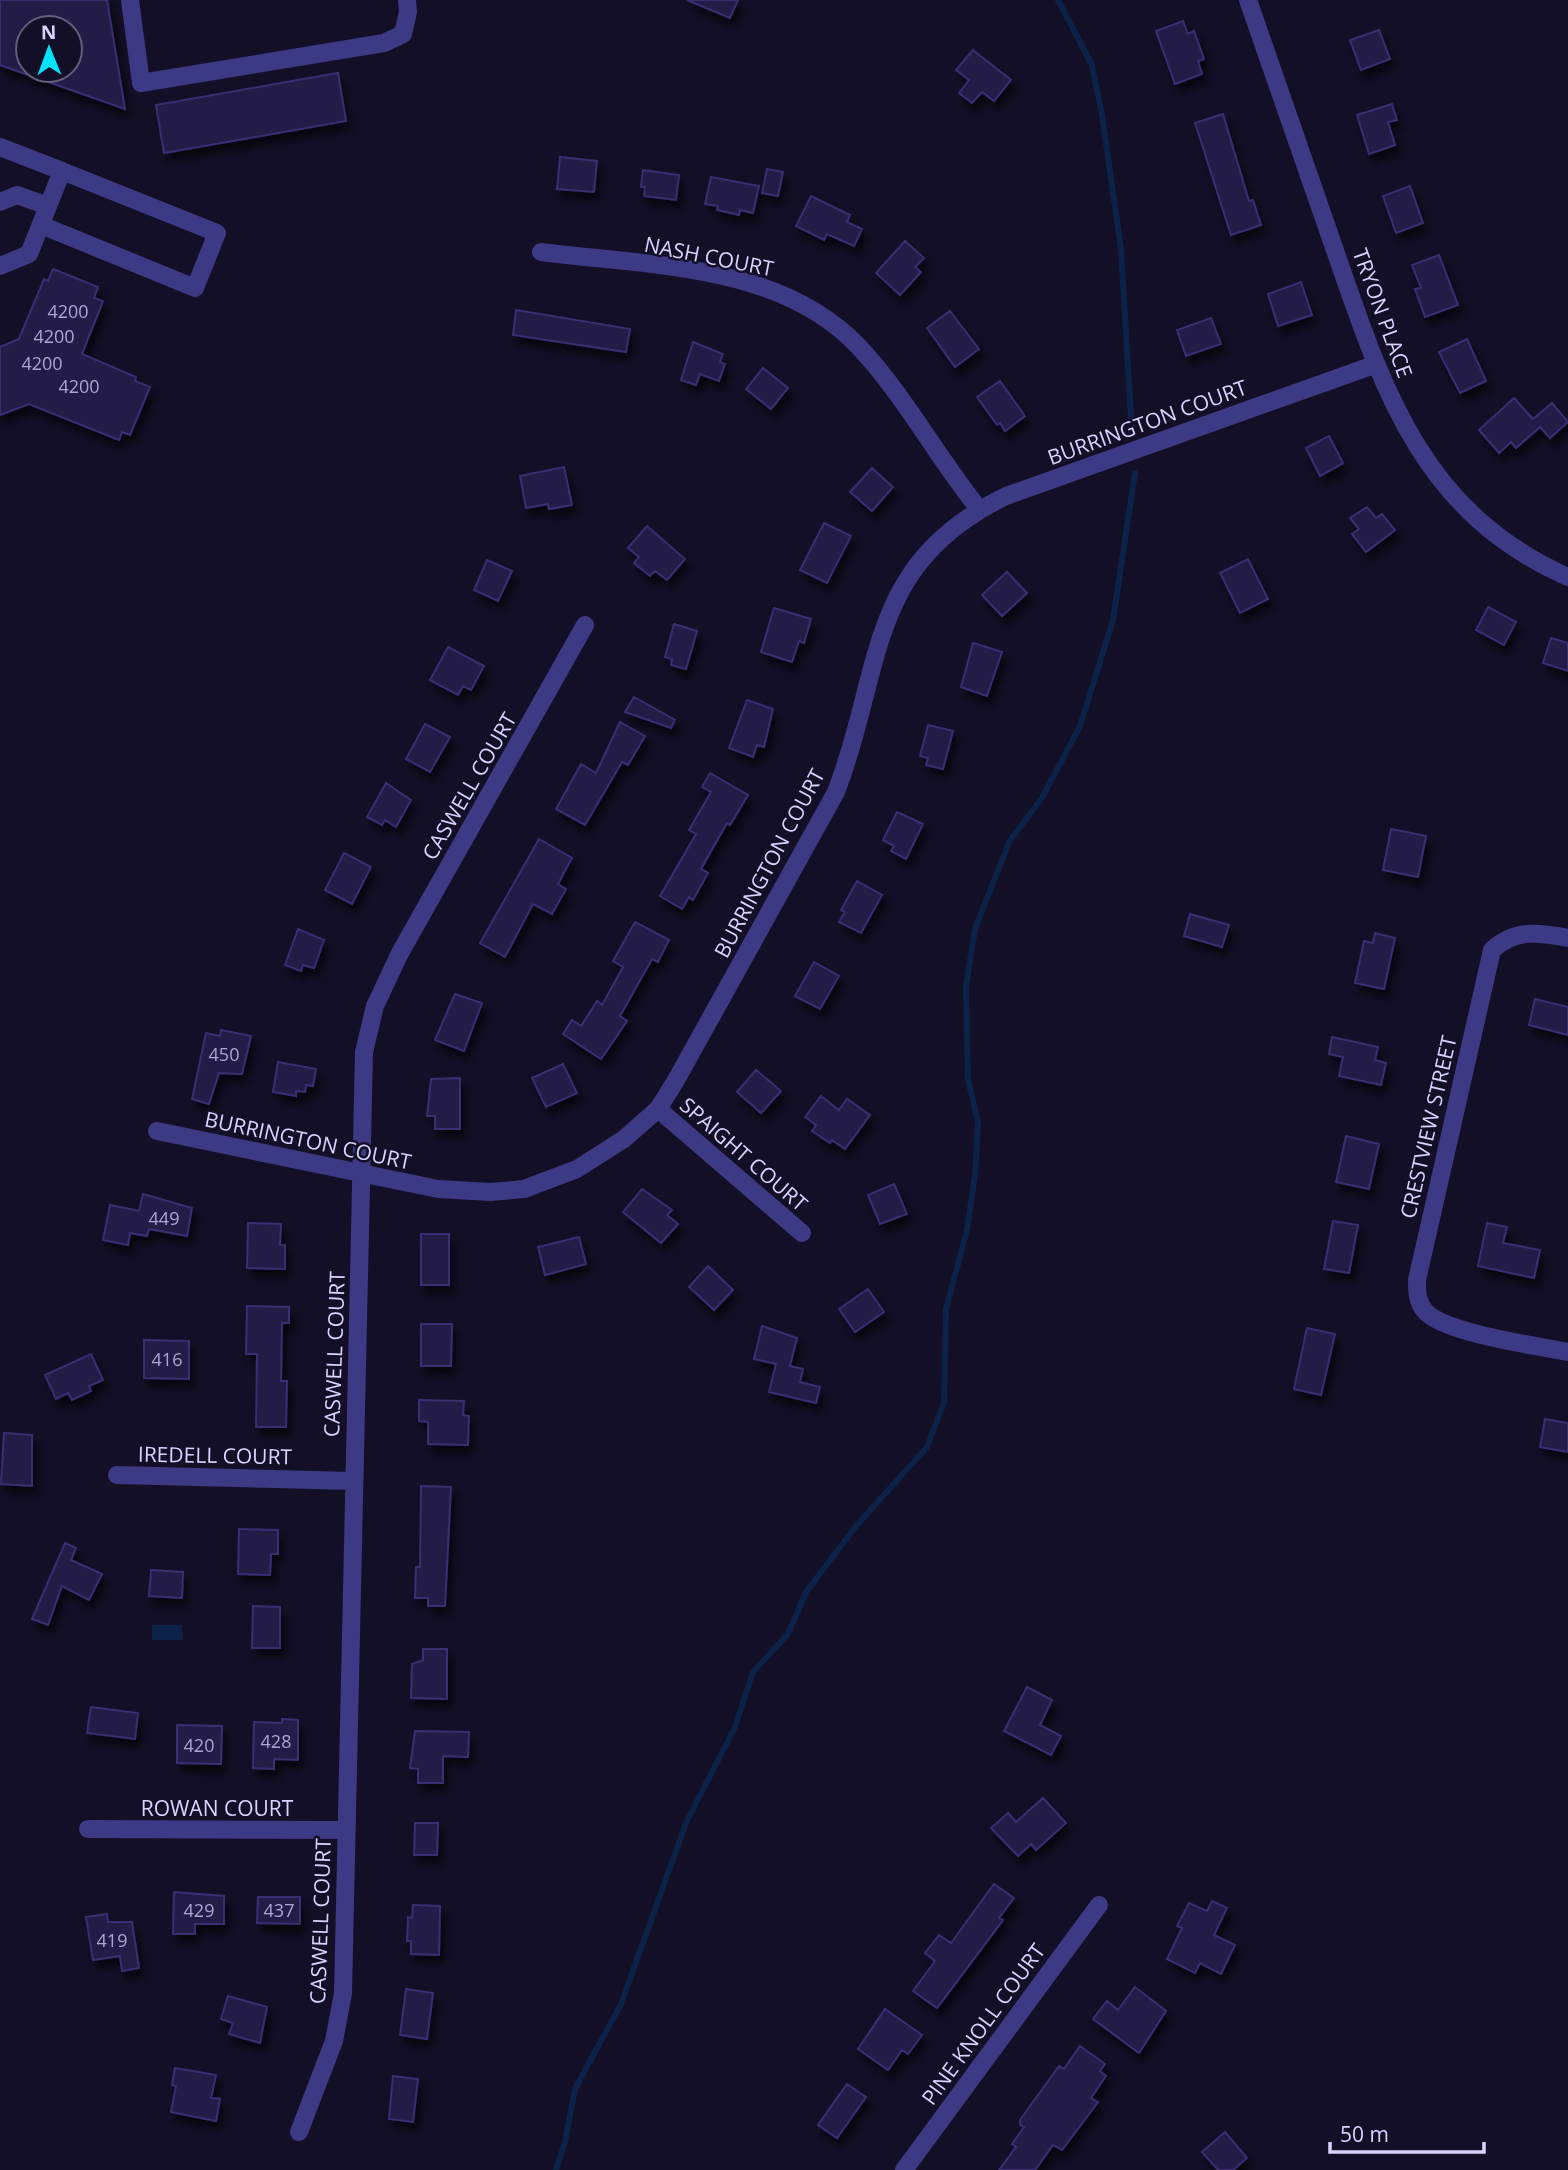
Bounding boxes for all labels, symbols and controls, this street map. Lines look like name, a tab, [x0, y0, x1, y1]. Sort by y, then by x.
north arrow	[14, 14, 84, 84]
text: N	[41, 19, 57, 45]
street label: NASH COURT	[642, 230, 776, 282]
street label: TRYON PLACE	[1347, 244, 1419, 382]
house number: 4200	[47, 299, 89, 323]
house number: 4200	[33, 324, 75, 348]
house number: 4200	[21, 351, 63, 375]
street label: BURRINGTON COURT	[1043, 373, 1251, 471]
house number: 4200	[58, 374, 100, 398]
street label: CASWELL COURT	[415, 707, 523, 865]
street label: BURRINGTON COURT	[707, 763, 831, 962]
street label: CRESTVIEW STREET	[1393, 1032, 1463, 1221]
house number: 450	[209, 1042, 239, 1066]
street label: SPAIGHT COURT	[674, 1091, 814, 1217]
street label: BURRINGTON COURT	[202, 1104, 414, 1176]
house number: 449	[149, 1206, 179, 1230]
street label: CASWELL COURT	[317, 1270, 351, 1437]
house number: 416	[152, 1347, 182, 1371]
street label: IREDELL COURT	[138, 1440, 293, 1470]
house number: 428	[261, 1729, 291, 1753]
house number: 420	[184, 1733, 214, 1757]
street label: ROWAN COURT	[141, 1794, 294, 1822]
street label: CASWELL COURT	[303, 1837, 337, 2004]
house number: 429	[184, 1898, 214, 1922]
house number: 437	[264, 1898, 294, 1922]
house number: 419	[97, 1928, 127, 1952]
street label: PINE KNOLL COURT	[915, 1937, 1051, 2110]
scale bar	[1330, 2110, 1484, 2154]
text: 50 m	[1340, 2120, 1389, 2148]

